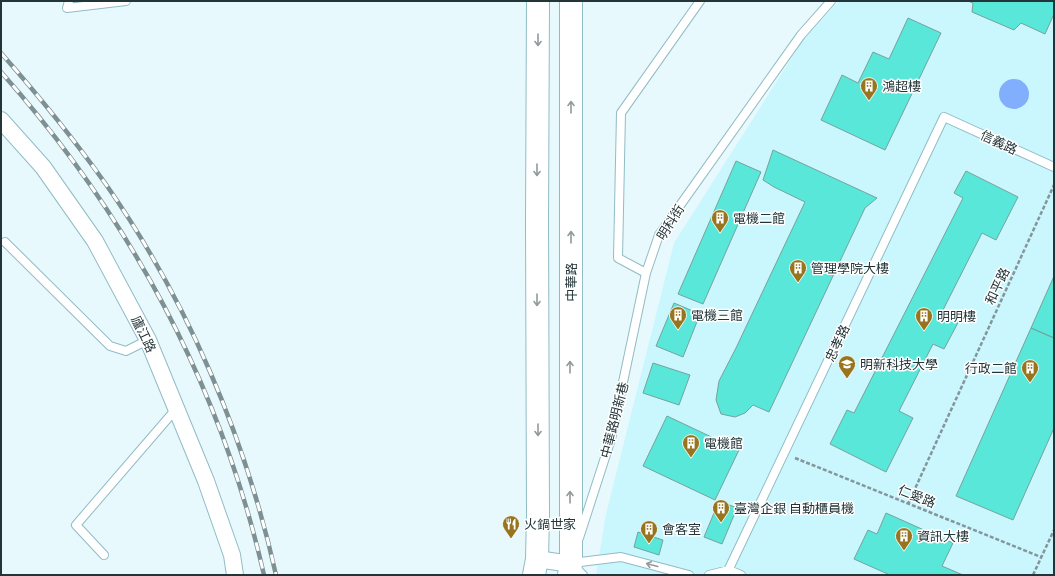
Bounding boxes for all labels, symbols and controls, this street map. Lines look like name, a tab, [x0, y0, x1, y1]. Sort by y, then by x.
one-way arrow	[534, 33, 542, 46]
building icon: 鴻超樓	[859, 76, 879, 101]
place label: 鴻超樓	[882, 79, 921, 94]
one-way arrow	[567, 101, 575, 114]
street label: 信義路	[978, 127, 1020, 157]
one-way arrow	[533, 163, 541, 176]
street label: 明科街	[654, 202, 687, 243]
building icon: 電機二館	[710, 208, 730, 233]
place label: 電機二館	[733, 211, 785, 226]
one-way arrow	[567, 231, 575, 244]
building icon: 管理學院大樓	[788, 258, 808, 283]
place label: 管理學院大樓	[811, 261, 889, 276]
street label: 中華路	[564, 262, 579, 302]
street label: 和平路	[982, 265, 1012, 307]
one-way arrow	[533, 293, 541, 306]
building icon: 電機三館	[668, 305, 688, 330]
building icon: 明明樓	[914, 306, 934, 331]
place label: 電機三館	[691, 308, 743, 323]
place label: 明明樓	[937, 309, 976, 324]
street label: 廬江路	[128, 313, 159, 355]
street label: 忠孝路	[822, 322, 852, 364]
school or university icon: 明新科技大學	[837, 354, 857, 379]
place label: 明新科技大學	[860, 357, 938, 372]
building icon: 行政二館	[1020, 358, 1040, 383]
one-way arrow	[566, 361, 574, 374]
place label: 行政二館	[965, 361, 1017, 376]
street label: 中華路明新巷	[598, 380, 631, 460]
one-way arrow	[534, 423, 542, 436]
building icon: 電機館	[681, 433, 701, 458]
place label: 電機館	[704, 436, 743, 451]
street label: 仁愛路	[896, 482, 938, 511]
one-way arrow	[567, 491, 574, 504]
building icon: 臺灣企銀 自動櫃員機	[711, 498, 731, 523]
place label: 臺灣企銀 自動櫃員機	[734, 501, 854, 516]
restaurant icon: 火鍋世家	[501, 514, 521, 539]
place label: 火鍋世家	[524, 517, 576, 532]
building icon: 會客室	[639, 519, 659, 544]
place label: 會客室	[662, 522, 701, 537]
building icon: 資訊大樓	[894, 526, 914, 551]
place label: 資訊大樓	[917, 529, 969, 544]
one-way arrow	[645, 561, 658, 568]

